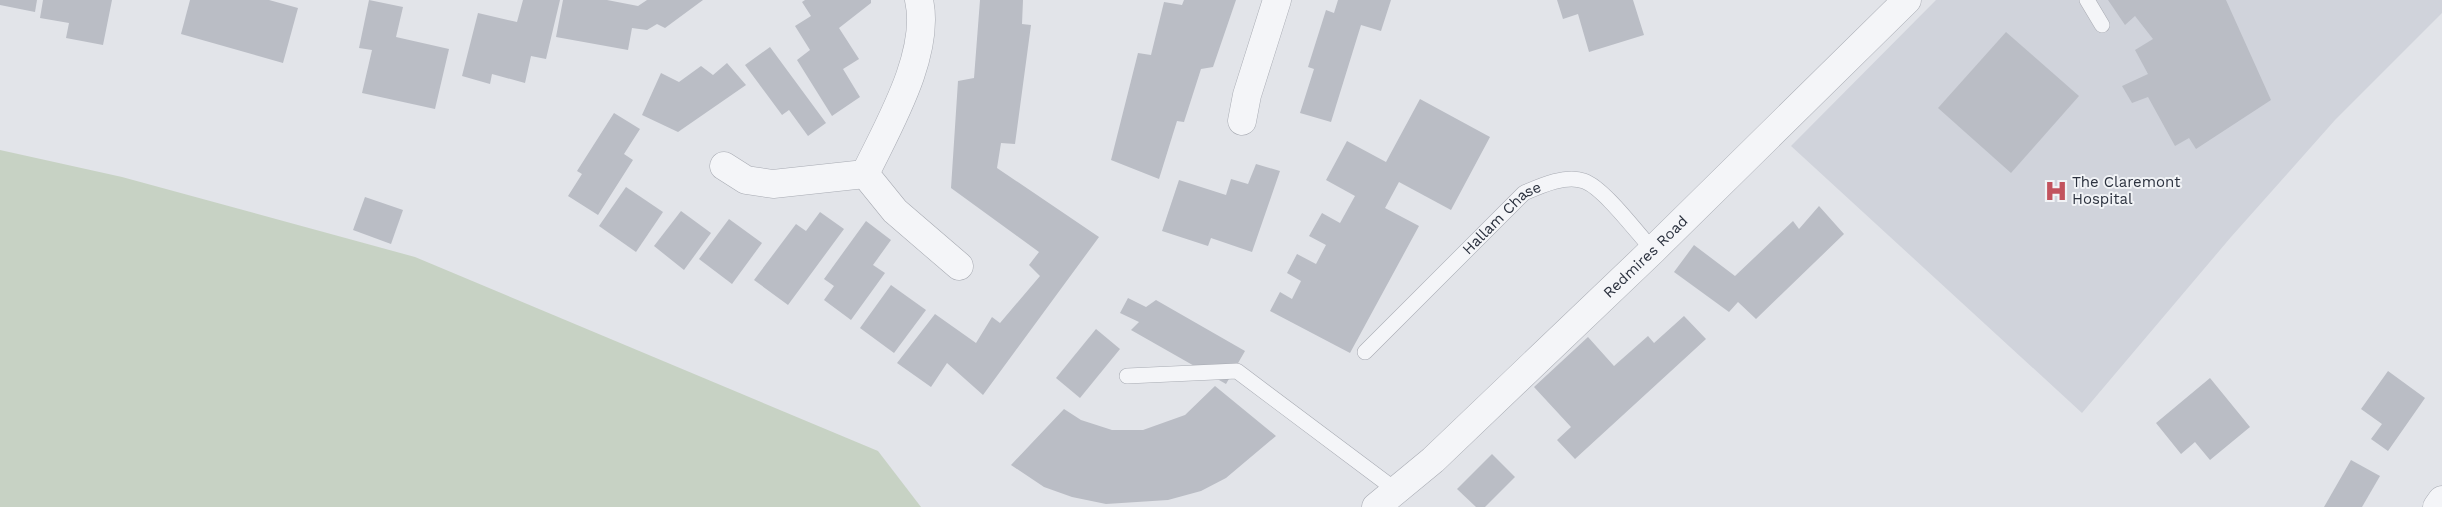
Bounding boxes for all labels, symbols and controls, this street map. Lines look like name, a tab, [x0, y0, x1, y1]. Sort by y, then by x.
place label: The Claremont Hospital	[2072, 173, 2181, 208]
street label: Hallam Chase	[1459, 178, 1544, 258]
hospital icon: The Claremont Hospital	[2043, 178, 2069, 204]
street label: Redmires Road	[1600, 212, 1691, 302]

